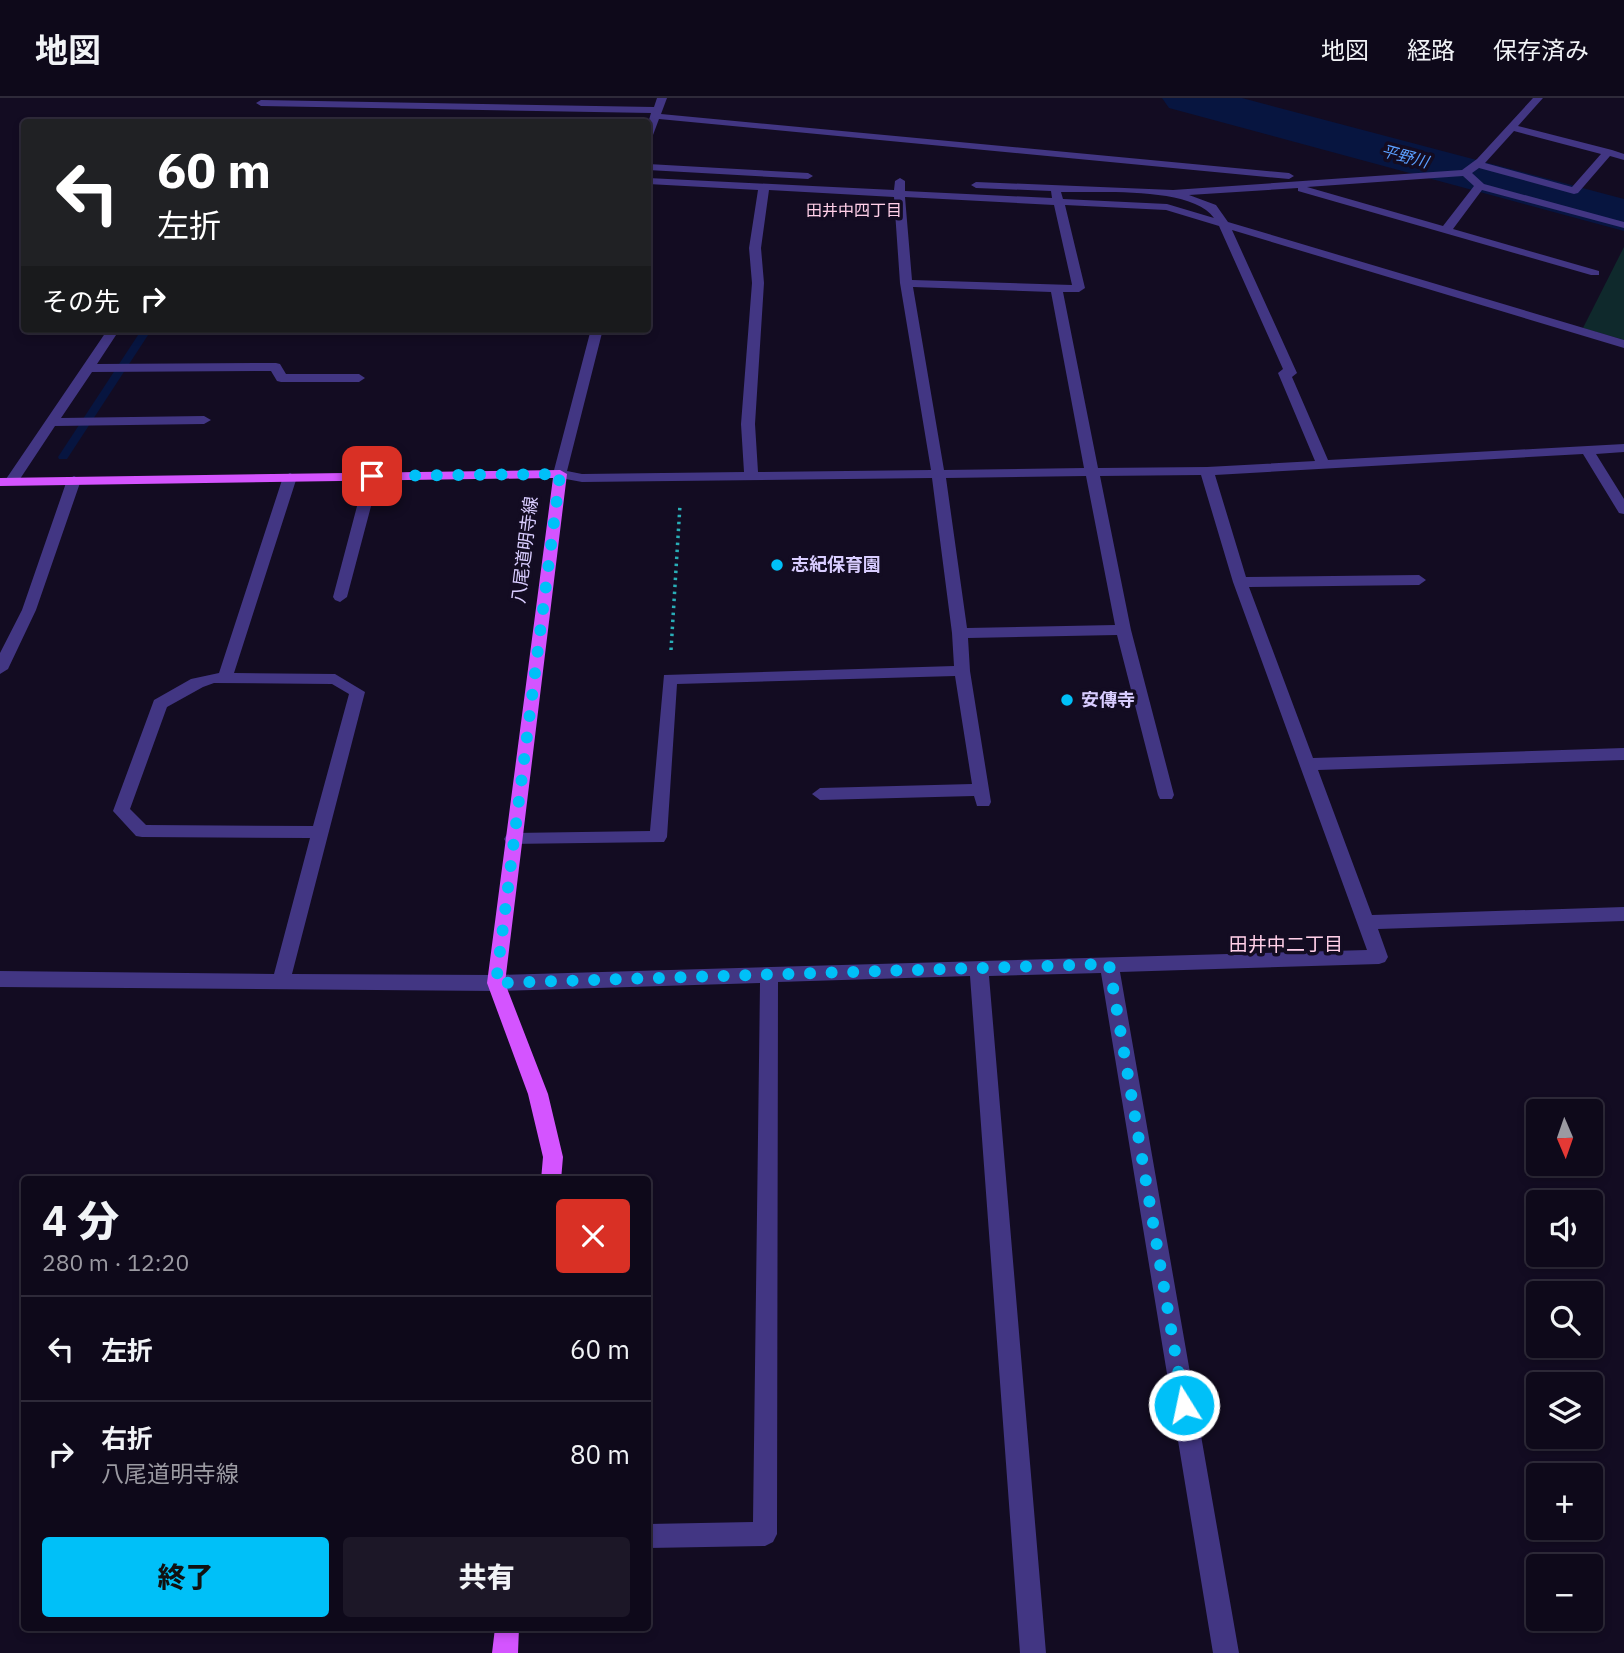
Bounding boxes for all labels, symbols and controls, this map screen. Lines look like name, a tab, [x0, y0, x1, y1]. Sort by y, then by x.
text: 地図	[35, 28, 101, 71]
text: 地図	[1321, 34, 1369, 66]
text: 経路	[1407, 34, 1455, 66]
text: 保存済み	[1493, 34, 1589, 66]
text: 60 m	[157, 138, 271, 201]
water label: 平野川	[1379, 140, 1433, 172]
icon: left	[42, 147, 133, 238]
district label: 田井中四丁目	[806, 200, 902, 220]
text: 左折	[157, 204, 221, 246]
icon: right	[134, 280, 172, 318]
text: その先	[42, 284, 120, 318]
pin	[342, 446, 402, 506]
icon: arrive	[353, 457, 391, 495]
street label: 八尾道明寺線	[507, 495, 542, 605]
place label: 志紀保育園	[791, 553, 881, 576]
marker: 志紀保育園	[769, 557, 785, 573]
place label: 安傳寺	[1081, 688, 1135, 711]
marker: 安傳寺	[1059, 692, 1075, 708]
district label: 田井中二丁目	[1229, 932, 1343, 956]
north arrow	[1526, 1099, 1603, 1176]
map controls	[1526, 1099, 1603, 1631]
button: sound	[1526, 1190, 1603, 1267]
text: 4 分	[42, 1193, 119, 1248]
button: close	[556, 1199, 630, 1273]
text: 280 m · 12:20	[42, 1247, 189, 1277]
button: search	[1526, 1281, 1603, 1358]
icon: left	[42, 1330, 80, 1368]
text: 60 m	[570, 1332, 630, 1366]
text: 左折	[101, 1333, 153, 1367]
position arrow	[1147, 1368, 1221, 1442]
button: layers	[1526, 1372, 1603, 1449]
text: 右折	[101, 1421, 153, 1455]
icon: right	[42, 1435, 80, 1473]
text: 80 m	[570, 1437, 630, 1471]
text: 八尾道明寺線	[101, 1458, 239, 1488]
button: +	[1526, 1463, 1603, 1540]
button: 終了	[42, 1537, 329, 1617]
button: 共有	[343, 1537, 630, 1617]
button: −	[1526, 1554, 1603, 1631]

